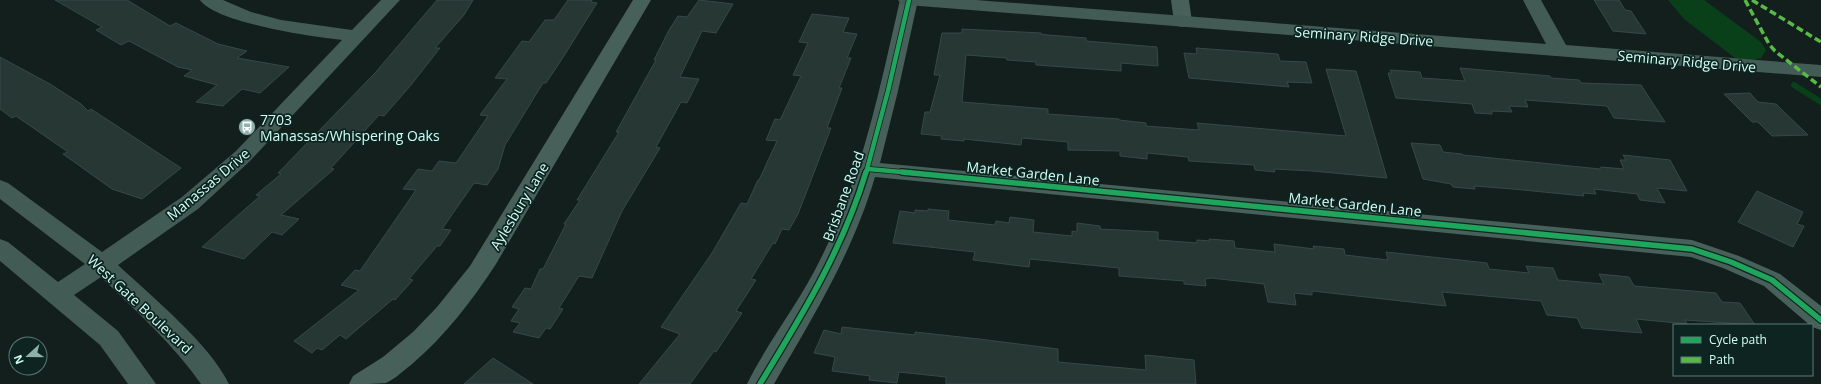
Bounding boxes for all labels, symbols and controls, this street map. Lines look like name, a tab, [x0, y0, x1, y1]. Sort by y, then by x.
street label: Seminary Ridge Drive	[1294, 22, 1434, 50]
street label: Seminary Ridge Drive	[1617, 45, 1757, 77]
place label: 7703 Manassas/Whispering Oaks	[260, 110, 440, 145]
bus stop icon: 7703 Manassas/Whispering Oaks	[237, 117, 257, 137]
street label: Manassas Drive	[163, 144, 253, 224]
street label: Brisbane Road	[818, 148, 868, 244]
street label: Market Garden Lane	[965, 157, 1101, 189]
street label: Aylesbury Lane	[485, 159, 553, 253]
street label: Market Garden Lane	[1287, 188, 1423, 220]
street label: West Gate Boulevard	[83, 250, 197, 358]
legend	[1673, 324, 1813, 376]
text: Cycle path	[1709, 331, 1767, 348]
north arrow	[8, 336, 48, 376]
text: Path	[1709, 351, 1735, 368]
text: N	[10, 353, 27, 367]

